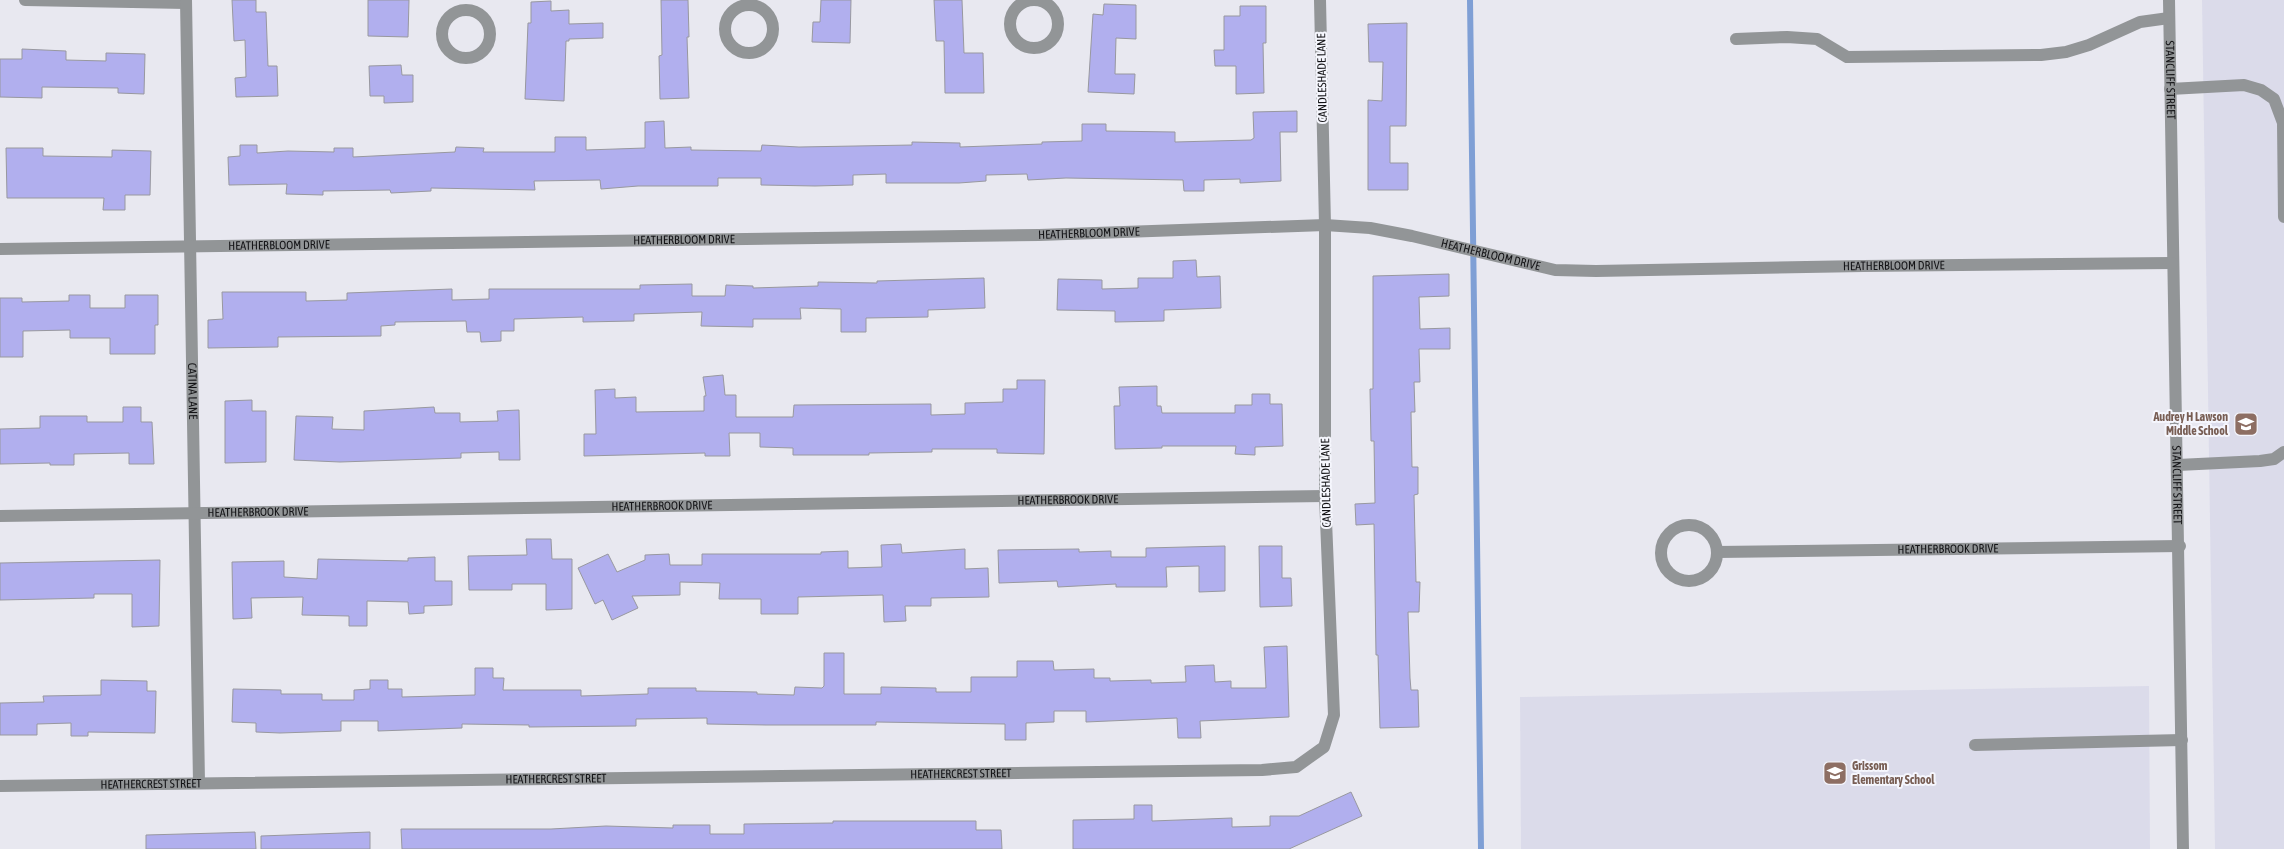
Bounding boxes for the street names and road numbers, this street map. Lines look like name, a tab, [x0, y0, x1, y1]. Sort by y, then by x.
street label: CANDLESHADE LANE	[1314, 33, 1330, 123]
street label: STANCLIFF STREET	[2163, 40, 2178, 120]
street label: HEATHERBLOOM DRIVE	[1038, 224, 1140, 242]
street label: HEATHERBLOOM DRIVE	[633, 232, 735, 247]
street label: HEATHERBLOOM DRIVE	[1440, 236, 1542, 273]
street label: HEATHERBLOOM DRIVE	[228, 238, 330, 253]
street label: HEATHERBLOOM DRIVE	[1843, 258, 1945, 273]
street label: CATINA LANE	[185, 363, 200, 419]
street label: CANDLESHADE LANE	[1318, 438, 1334, 528]
street label: STANCLIFF STREET	[2169, 445, 2185, 525]
street label: HEATHERBROOK DRIVE	[1017, 492, 1118, 508]
street label: HEATHERBROOK DRIVE	[611, 498, 712, 514]
street label: HEATHERBROOK DRIVE	[207, 504, 309, 520]
street label: HEATHERBROOK DRIVE	[1897, 541, 1999, 557]
street label: HEATHERCREST STREET	[910, 766, 1012, 781]
street label: HEATHERCREST STREET	[505, 771, 607, 787]
street label: HEATHERCREST STREET	[100, 776, 202, 792]

